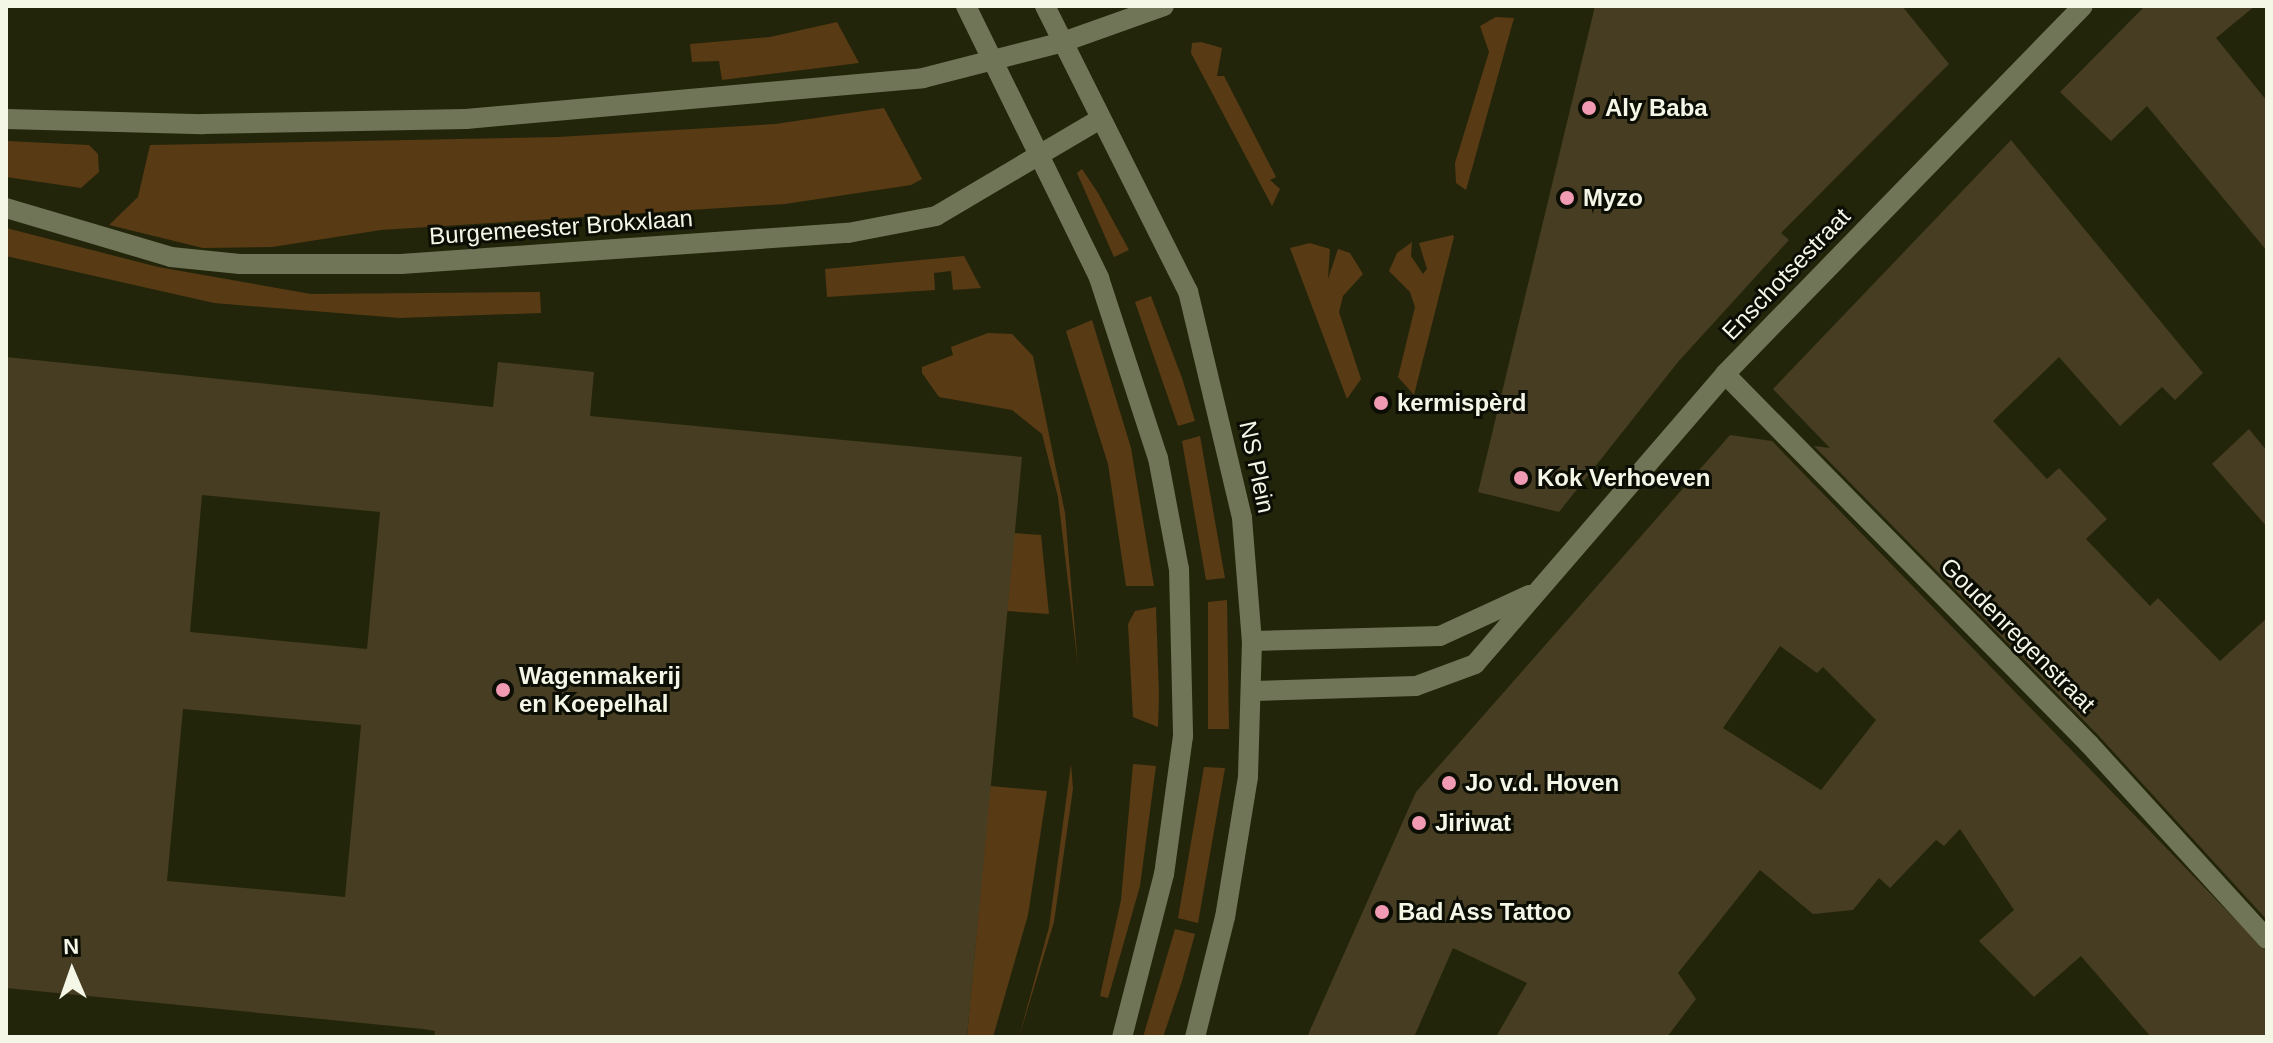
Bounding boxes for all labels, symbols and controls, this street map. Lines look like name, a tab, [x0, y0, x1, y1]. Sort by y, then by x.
place label: Aly Baba	[1605, 94, 1708, 122]
marker: Aly Baba	[1580, 99, 1598, 117]
place label: Myzo	[1583, 184, 1643, 212]
marker: Myzo	[1558, 189, 1576, 207]
street label: Enschotsestraat	[1716, 202, 1856, 346]
street label: Burgemeester Brokxlaan	[428, 203, 694, 251]
place label: kermispèrd	[1397, 389, 1526, 417]
marker: kermispèrd	[1372, 394, 1390, 412]
street label: NS Plein	[1233, 418, 1281, 516]
place label: Kok Verhoeven	[1537, 464, 1710, 492]
marker: Kok Verhoeven	[1512, 469, 1530, 487]
street label: Goudenregenstraat	[1935, 552, 2101, 718]
place label: Wagenmakerij en Koepelhal	[519, 662, 681, 718]
marker: Wagenmakerij en Koepelhal	[494, 681, 512, 699]
place label: Jo v.d. Hoven	[1465, 769, 1619, 797]
marker: Jo v.d. Hoven	[1440, 774, 1458, 792]
place label: Jiriwat	[1435, 809, 1511, 837]
marker: Jiriwat	[1410, 814, 1428, 832]
place label: Bad Ass Tattoo	[1398, 898, 1572, 926]
marker: Bad Ass Tattoo	[1373, 903, 1391, 921]
north arrow	[32, 931, 112, 1011]
text: N	[63, 934, 80, 959]

